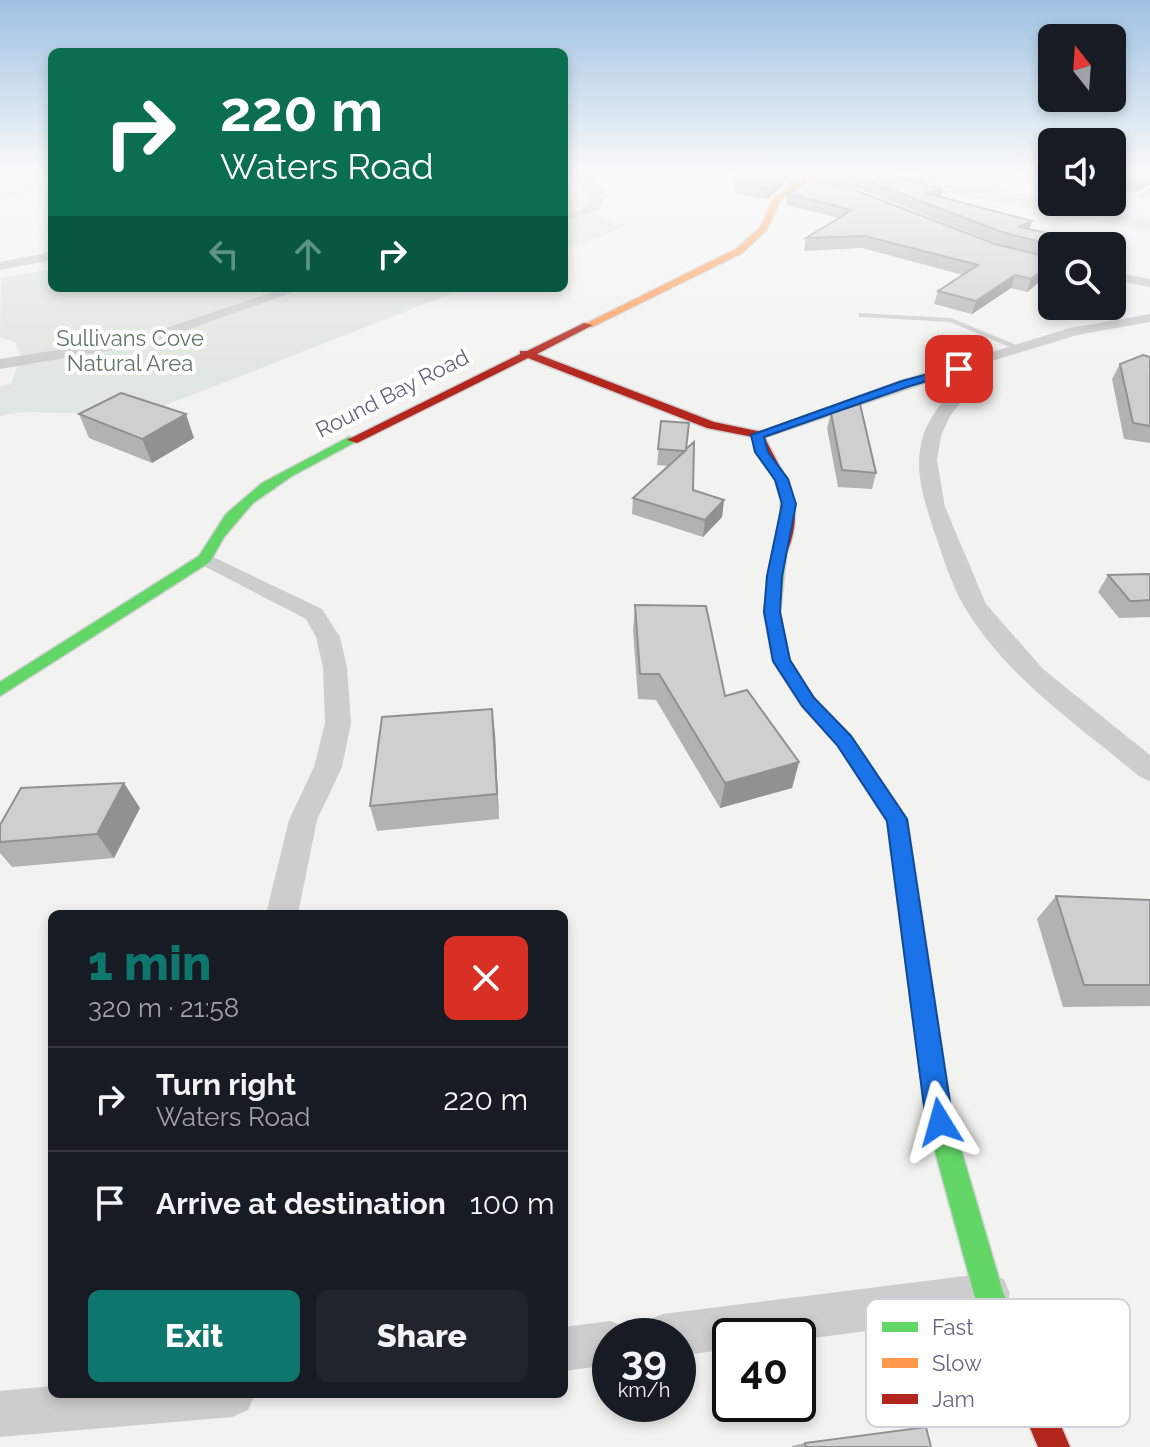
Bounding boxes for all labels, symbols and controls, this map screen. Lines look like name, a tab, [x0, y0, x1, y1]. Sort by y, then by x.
north arrow	[1038, 24, 1126, 112]
map controls	[1038, 24, 1126, 320]
text: 220 m	[220, 78, 383, 144]
icon: right	[88, 80, 192, 184]
button: sound	[1038, 128, 1126, 216]
text: Waters Road	[220, 145, 434, 187]
icon: left	[202, 232, 246, 276]
icon: ahead	[286, 232, 330, 276]
icon: right	[370, 232, 414, 276]
button: search	[1038, 232, 1126, 320]
park label: Sullivans Cove Natural Area	[56, 325, 204, 376]
pin	[925, 335, 993, 403]
street label: Round Bay Road	[311, 343, 473, 443]
icon: arrive	[937, 347, 981, 391]
text: 1 min	[88, 935, 211, 991]
button: close	[444, 936, 528, 1020]
text: 320 m · 21:58	[88, 993, 239, 1023]
text: Turn right	[156, 1067, 296, 1102]
icon: right	[88, 1077, 132, 1121]
position arrow	[898, 1080, 982, 1164]
text: 220 m	[443, 1082, 528, 1117]
text: Waters Road	[156, 1102, 310, 1132]
icon: arrive	[88, 1181, 132, 1225]
text: Arrive at destination	[156, 1186, 446, 1221]
text: 100 m	[470, 1186, 555, 1221]
button: Exit	[88, 1290, 300, 1382]
button: Share	[316, 1290, 528, 1382]
legend	[866, 1299, 1130, 1427]
text: Fast	[932, 1314, 974, 1340]
speed limit sign: 40	[712, 1318, 816, 1422]
text: 39	[621, 1336, 667, 1383]
text: Slow	[932, 1350, 982, 1376]
text: km/h	[618, 1378, 670, 1402]
text: Jam	[932, 1386, 975, 1412]

